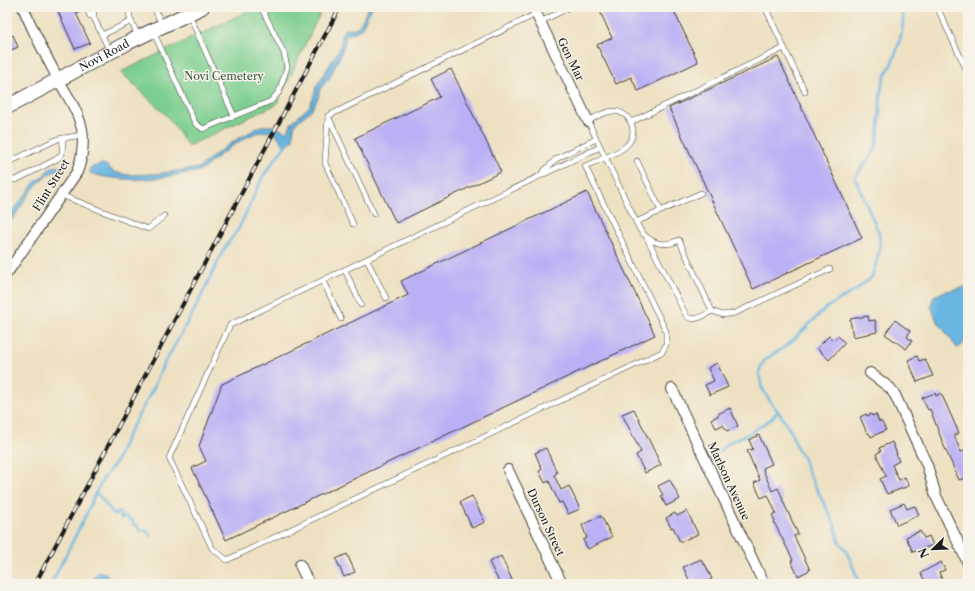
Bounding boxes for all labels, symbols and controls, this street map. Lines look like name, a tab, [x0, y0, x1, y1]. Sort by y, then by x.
street label: Gen Mar	[555, 35, 588, 83]
street label: Novi Road	[77, 36, 132, 74]
park label: Novi Cemetery	[184, 69, 265, 83]
street label: Flint Street	[30, 156, 73, 214]
street label: Marlson Avenue	[705, 440, 753, 522]
street label: Durson Street	[524, 486, 568, 558]
north arrow	[913, 529, 953, 569]
text: N	[915, 545, 932, 560]

